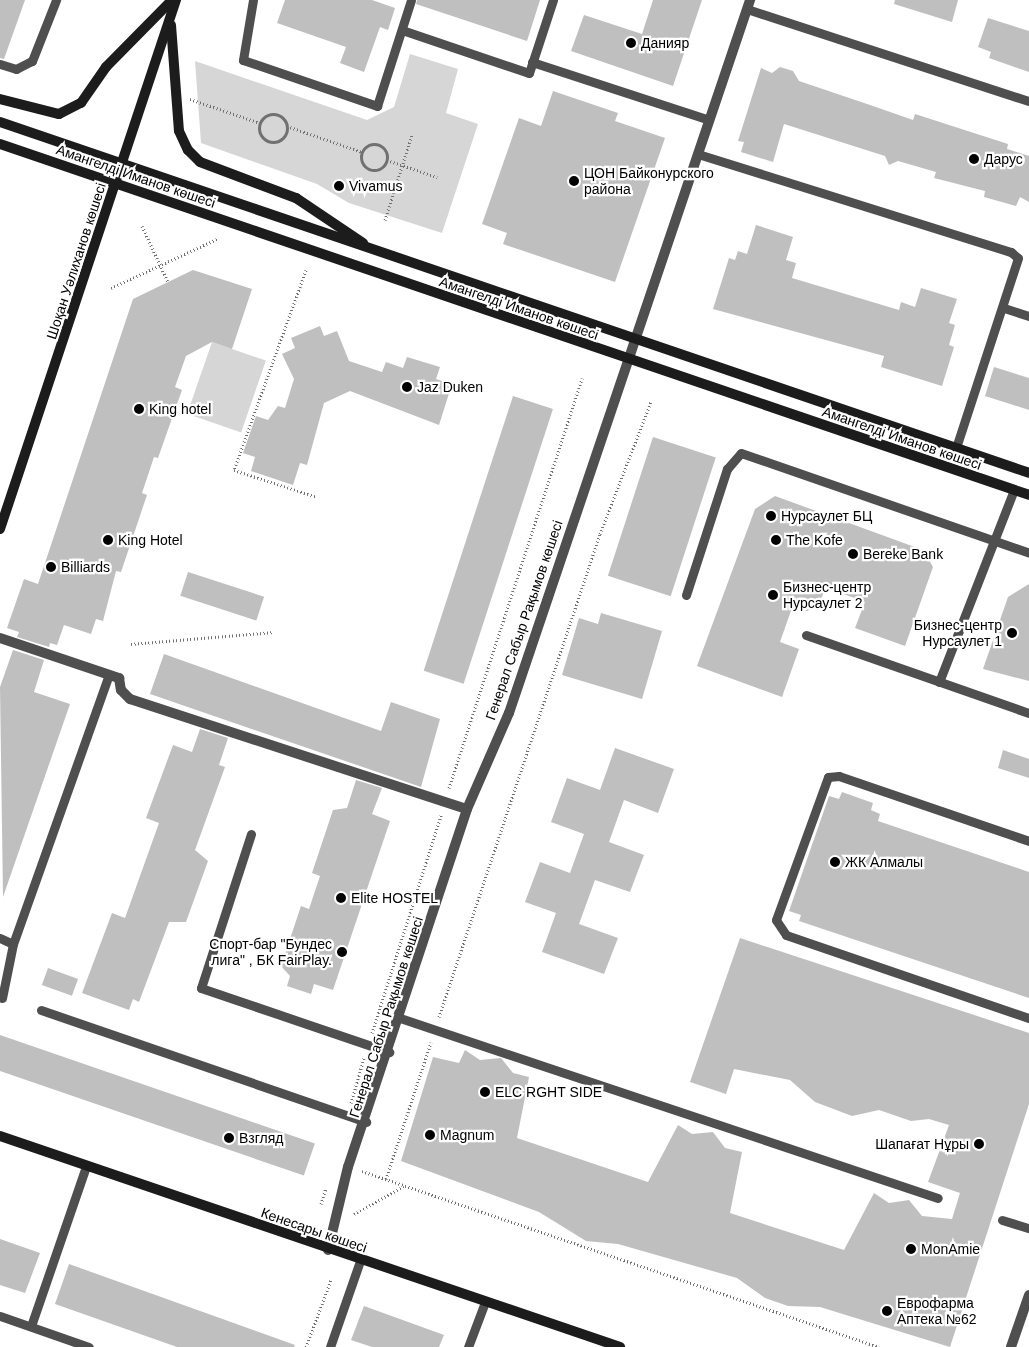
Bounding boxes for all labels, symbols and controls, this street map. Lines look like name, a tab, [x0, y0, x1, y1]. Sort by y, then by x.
place label: Данияр	[641, 35, 689, 51]
marker: Данияр	[625, 37, 637, 49]
street label: Амангелді Иманов көшесі	[54, 141, 218, 211]
place label: Дарус	[984, 151, 1023, 167]
marker: Дарус	[968, 153, 980, 165]
place label: ЦОН Байконурского района	[584, 165, 714, 198]
marker: ЦОН Байконурского района	[568, 175, 580, 187]
place label: Vivamus	[349, 178, 402, 194]
marker: Vivamus	[333, 180, 345, 192]
street label: Шоқан Уәлиханов көшесі	[43, 181, 109, 341]
street label: Амангелді Иманов көшесі	[437, 273, 601, 343]
place label: Jaz Duken	[417, 379, 483, 395]
marker: Jaz Duken	[401, 381, 413, 393]
place label: King hotel	[149, 401, 211, 417]
marker: King hotel	[133, 403, 145, 415]
street label: Амангелді Иманов көшесі	[820, 403, 984, 473]
place label: Нурсаулет БЦ	[781, 508, 872, 524]
marker: Нурсаулет БЦ	[765, 510, 777, 522]
street label: Генерал Сабыр Рақымов көшесі	[482, 518, 566, 722]
place label: King Hotel	[118, 532, 183, 548]
place label: The Kofe	[786, 532, 843, 548]
marker: King Hotel	[102, 534, 114, 546]
marker: The Kofe	[770, 534, 782, 546]
place label: Bereke Bank	[863, 546, 943, 562]
marker: Bereke Bank	[847, 548, 859, 560]
place label: Billiards	[61, 559, 110, 575]
marker: Billiards	[45, 561, 57, 573]
place label: Бизнес-центр Нурсаулет 2	[783, 579, 871, 612]
marker: Бизнес-центр Нурсаулет 2	[767, 589, 779, 601]
place label: Бизнес-центр Нурсаулет 1	[914, 617, 1002, 650]
marker: Бизнес-центр Нурсаулет 1	[1006, 627, 1018, 639]
place label: ЖК Алмалы	[845, 854, 923, 870]
marker: ЖК Алмалы	[829, 856, 841, 868]
place label: Elite HOSTEL	[351, 890, 438, 906]
marker: Elite HOSTEL	[335, 892, 347, 904]
street label: Генерал Сабыр Рақымов көшесі	[346, 915, 426, 1119]
place label: Спорт-бар "Бундес лига" , БК FairPlay.	[209, 936, 332, 969]
marker: Спорт-бар "Бундес лига" , БК FairPlay.	[336, 946, 348, 958]
place label: ELC RGHT SIDE	[495, 1084, 602, 1100]
marker: ELC RGHT SIDE	[479, 1086, 491, 1098]
place label: Magnum	[440, 1127, 494, 1143]
marker: Magnum	[424, 1129, 436, 1141]
place label: Взгляд	[239, 1130, 283, 1146]
marker: Взгляд	[223, 1132, 235, 1144]
place label: Шапағат Нұры	[875, 1136, 969, 1152]
marker: Шапағат Нұры	[973, 1138, 985, 1150]
street label: Кенесары көшесі	[259, 1204, 369, 1256]
place label: MonAmie	[921, 1241, 980, 1257]
marker: MonAmie	[905, 1243, 917, 1255]
place label: Еврофарма Аптека №62	[897, 1295, 977, 1328]
marker: Еврофарма Аптека №62	[881, 1305, 893, 1317]

